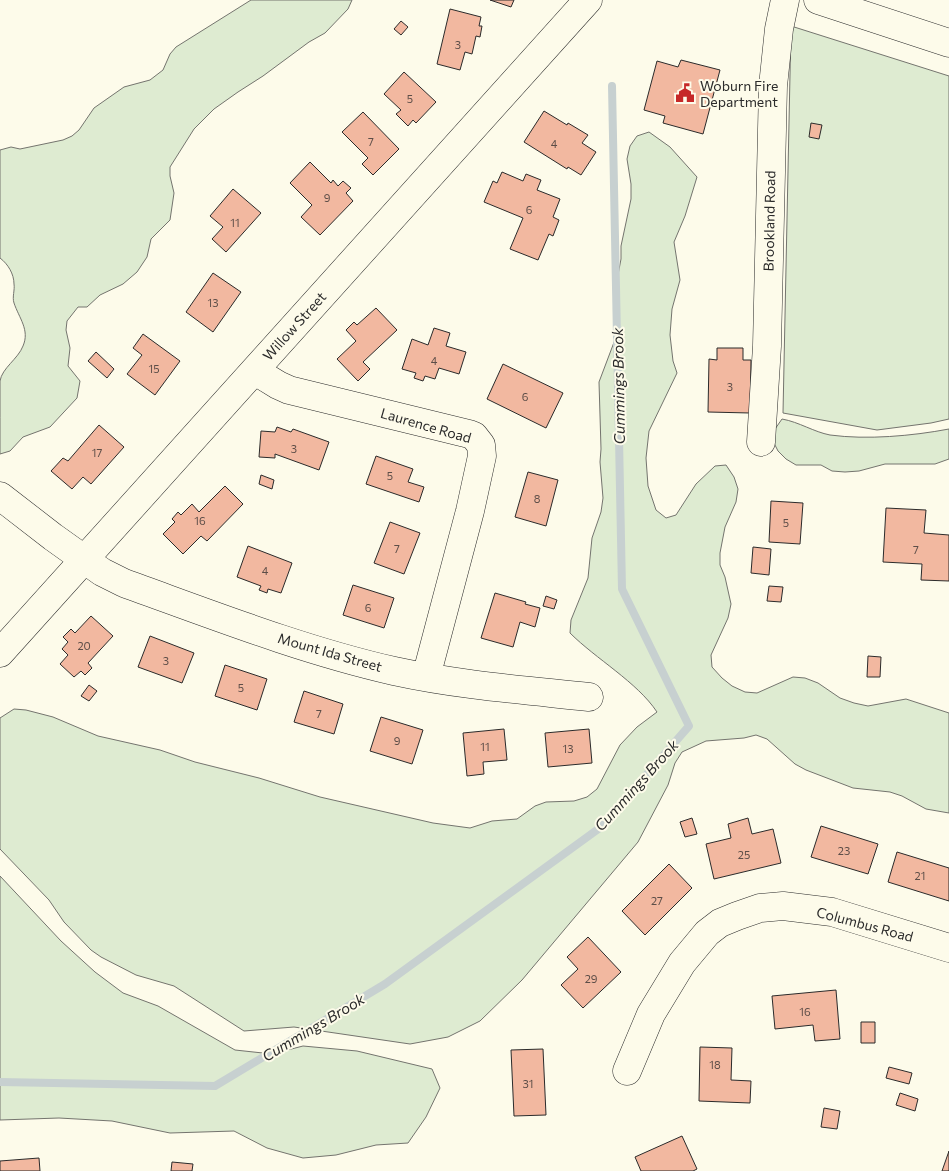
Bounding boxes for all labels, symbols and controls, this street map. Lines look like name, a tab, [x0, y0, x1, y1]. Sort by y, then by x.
house number: 3	[455, 38, 461, 51]
place label: Woburn Fire Department	[700, 77, 778, 110]
public building icon: Woburn Fire Department	[674, 82, 696, 104]
house number: 5	[407, 92, 413, 105]
house number: 7	[368, 135, 374, 148]
house number: 4	[551, 137, 558, 150]
street label: Brookland Road	[760, 170, 778, 272]
house number: 9	[324, 191, 331, 204]
house number: 6	[526, 203, 533, 216]
house number: 11	[230, 216, 240, 229]
street label: Willow Street	[259, 288, 329, 364]
house number: 13	[208, 296, 218, 309]
water label: Cummings Brook	[608, 327, 628, 444]
house number: 4	[431, 354, 438, 367]
house number: 15	[148, 362, 160, 375]
house number: 3	[727, 380, 733, 393]
house number: 6	[522, 390, 529, 403]
street label: Laurence Road	[379, 404, 473, 446]
house number: 3	[291, 442, 297, 455]
house number: 17	[92, 446, 102, 459]
house number: 5	[387, 469, 393, 482]
house number: 8	[534, 492, 541, 505]
house number: 16	[194, 514, 206, 527]
house number: 5	[783, 516, 789, 529]
house number: 7	[394, 542, 400, 555]
house number: 7	[913, 543, 919, 556]
house number: 4	[262, 564, 269, 577]
house number: 6	[365, 601, 372, 614]
street label: Mount Ida Street	[276, 629, 384, 675]
house number: 20	[77, 639, 91, 652]
house number: 3	[163, 654, 169, 667]
house number: 5	[238, 681, 244, 694]
house number: 7	[316, 707, 322, 720]
house number: 9	[394, 734, 401, 747]
water label: Cummings Brook	[590, 735, 682, 834]
house number: 11	[480, 740, 490, 753]
house number: 13	[563, 742, 573, 755]
house number: 23	[838, 844, 850, 857]
house number: 25	[738, 848, 750, 861]
house number: 21	[915, 869, 925, 882]
house number: 27	[651, 894, 663, 907]
street label: Columbus Road	[815, 903, 915, 945]
house number: 29	[585, 972, 598, 985]
water label: Cummings Brook	[258, 989, 368, 1065]
house number: 16	[799, 1005, 811, 1018]
house number: 18	[709, 1058, 721, 1071]
house number: 31	[523, 1077, 533, 1090]

